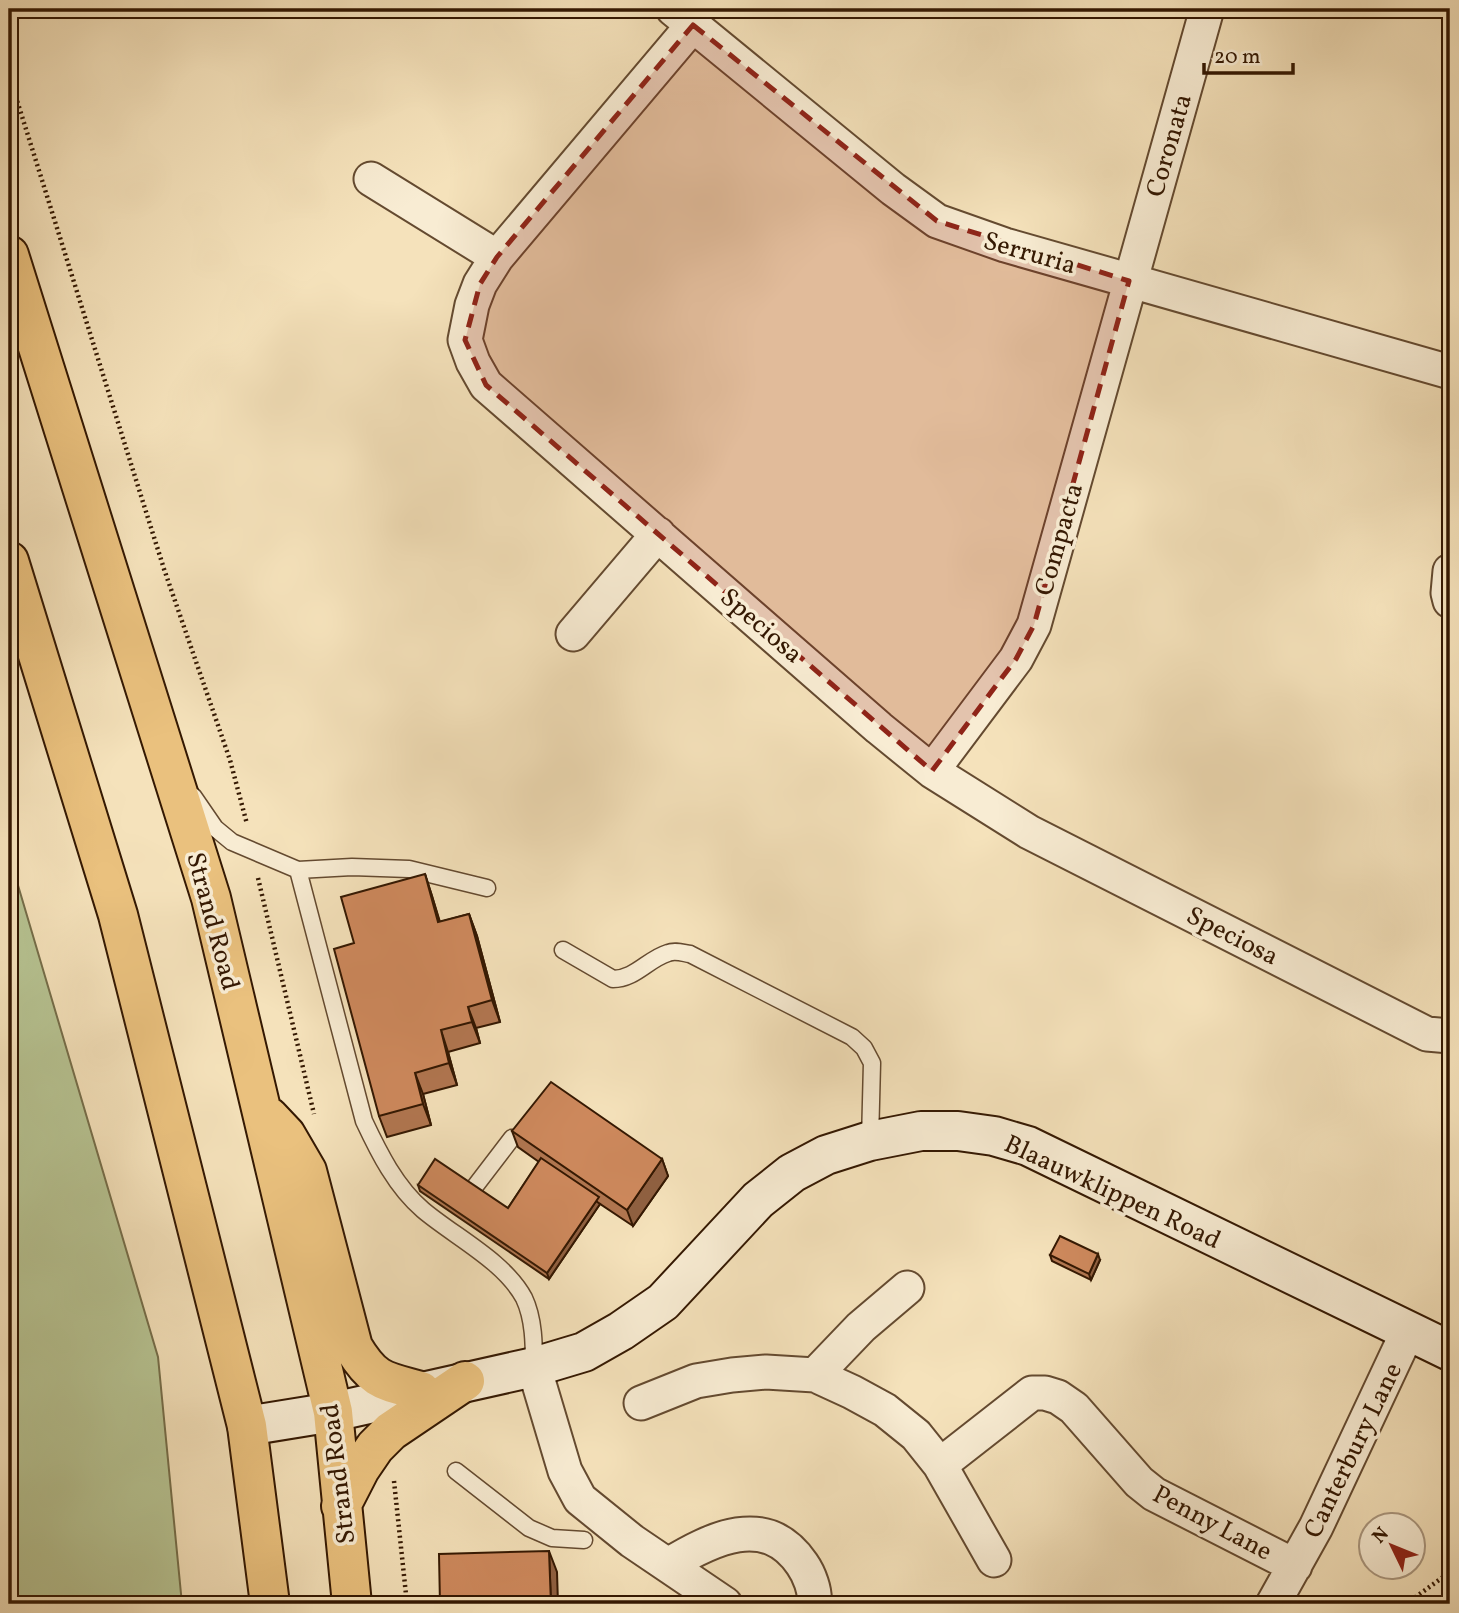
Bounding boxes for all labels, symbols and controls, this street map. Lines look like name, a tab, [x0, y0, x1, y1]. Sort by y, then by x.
scale bar	[1204, 32, 1293, 76]
text: 20 m	[1214, 43, 1260, 72]
street label: Coronata	[1138, 90, 1202, 201]
street label: Serruria	[979, 224, 1080, 284]
street label: Compacta	[1027, 479, 1093, 600]
street label: Speciosa	[712, 580, 810, 673]
street label: Strand Road	[176, 849, 248, 994]
street label: Speciosa	[1180, 898, 1284, 975]
street label: Blaauwklippen Road	[998, 1127, 1226, 1259]
street label: Canterbury Lane	[1296, 1357, 1412, 1545]
street label: Strand Road	[313, 1401, 365, 1546]
street label: Penny Lane	[1146, 1477, 1278, 1570]
north arrow	[1358, 1512, 1428, 1582]
text: N	[1367, 1522, 1395, 1550]

